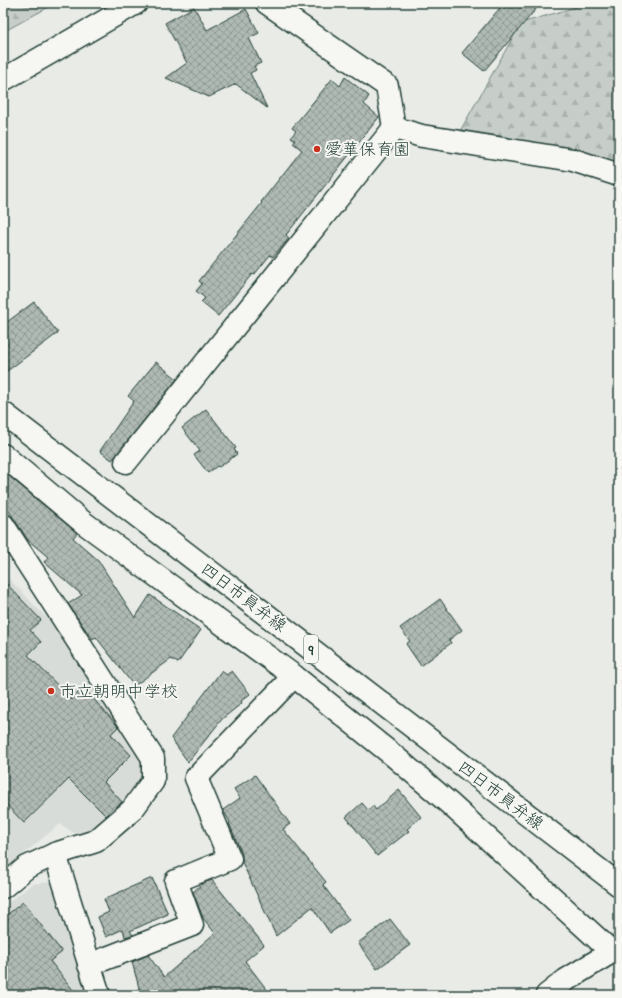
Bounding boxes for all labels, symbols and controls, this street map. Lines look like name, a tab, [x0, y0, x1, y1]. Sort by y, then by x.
place label: 愛華保育園	[325, 138, 410, 163]
marker: 愛華保育園	[312, 144, 322, 154]
street label: 四日市員弁線	[195, 558, 291, 639]
road number: 9	[304, 635, 318, 663]
place label: 市立朝明中学校	[59, 680, 178, 705]
marker: 市立朝明中学校	[46, 686, 56, 696]
street label: 四日市員弁線	[452, 756, 548, 837]

